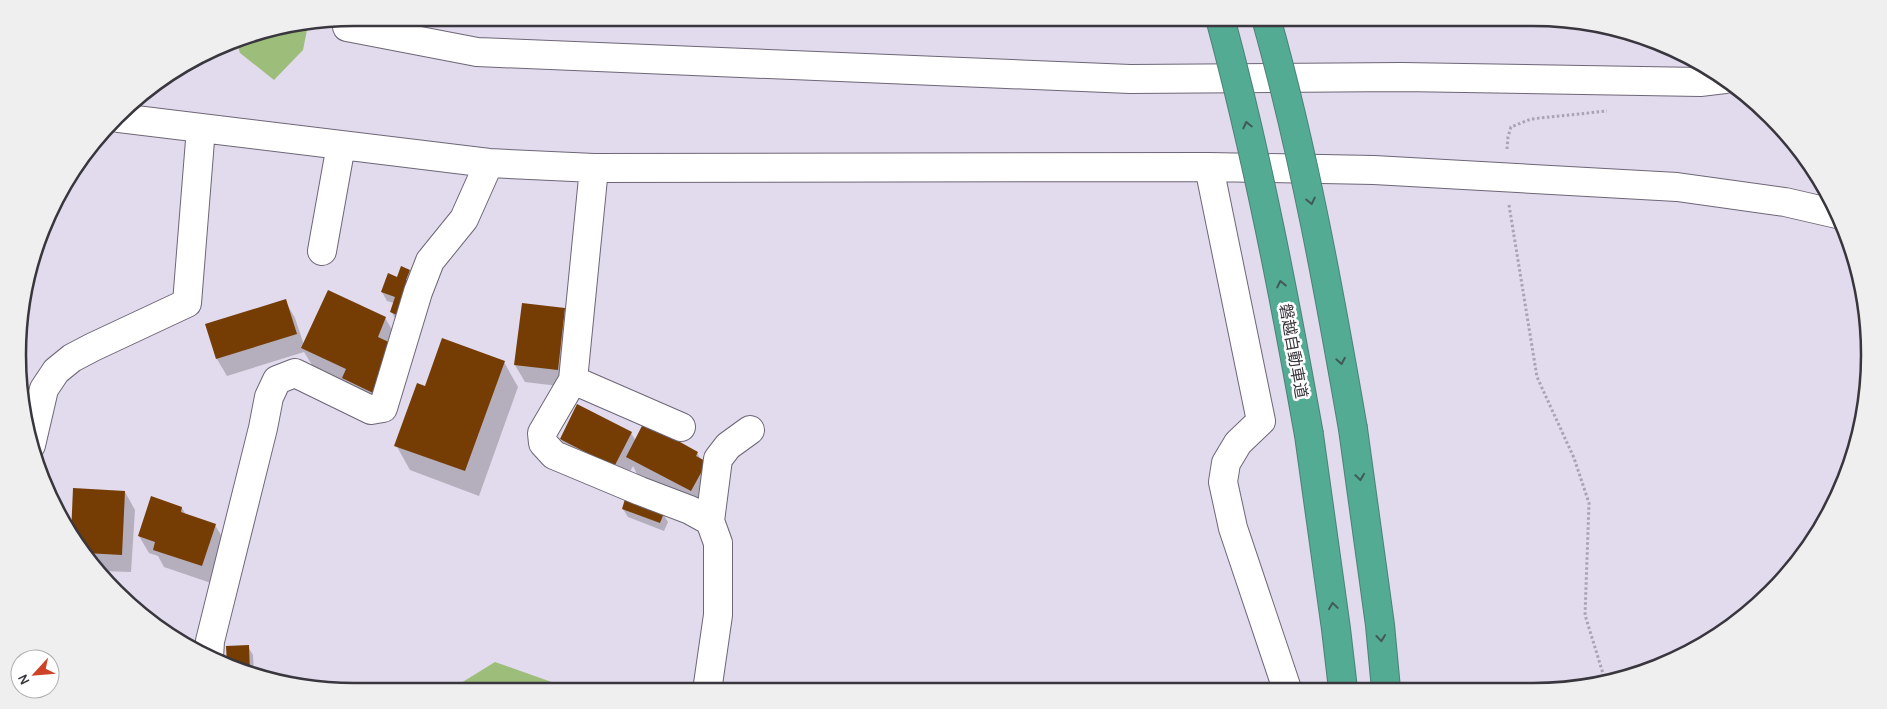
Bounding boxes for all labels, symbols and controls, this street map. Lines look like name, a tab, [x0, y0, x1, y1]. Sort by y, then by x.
one-way arrow	[1242, 121, 1253, 130]
one-way arrow	[1305, 196, 1316, 205]
one-way arrow	[1276, 280, 1287, 289]
street label: 磐越自動車道	[1276, 302, 1311, 400]
one-way arrow	[1336, 356, 1346, 365]
one-way arrow	[1354, 474, 1365, 482]
one-way arrow	[1328, 602, 1339, 610]
one-way arrow	[1375, 635, 1386, 643]
north arrow	[10, 649, 60, 699]
text: N	[14, 671, 34, 688]

